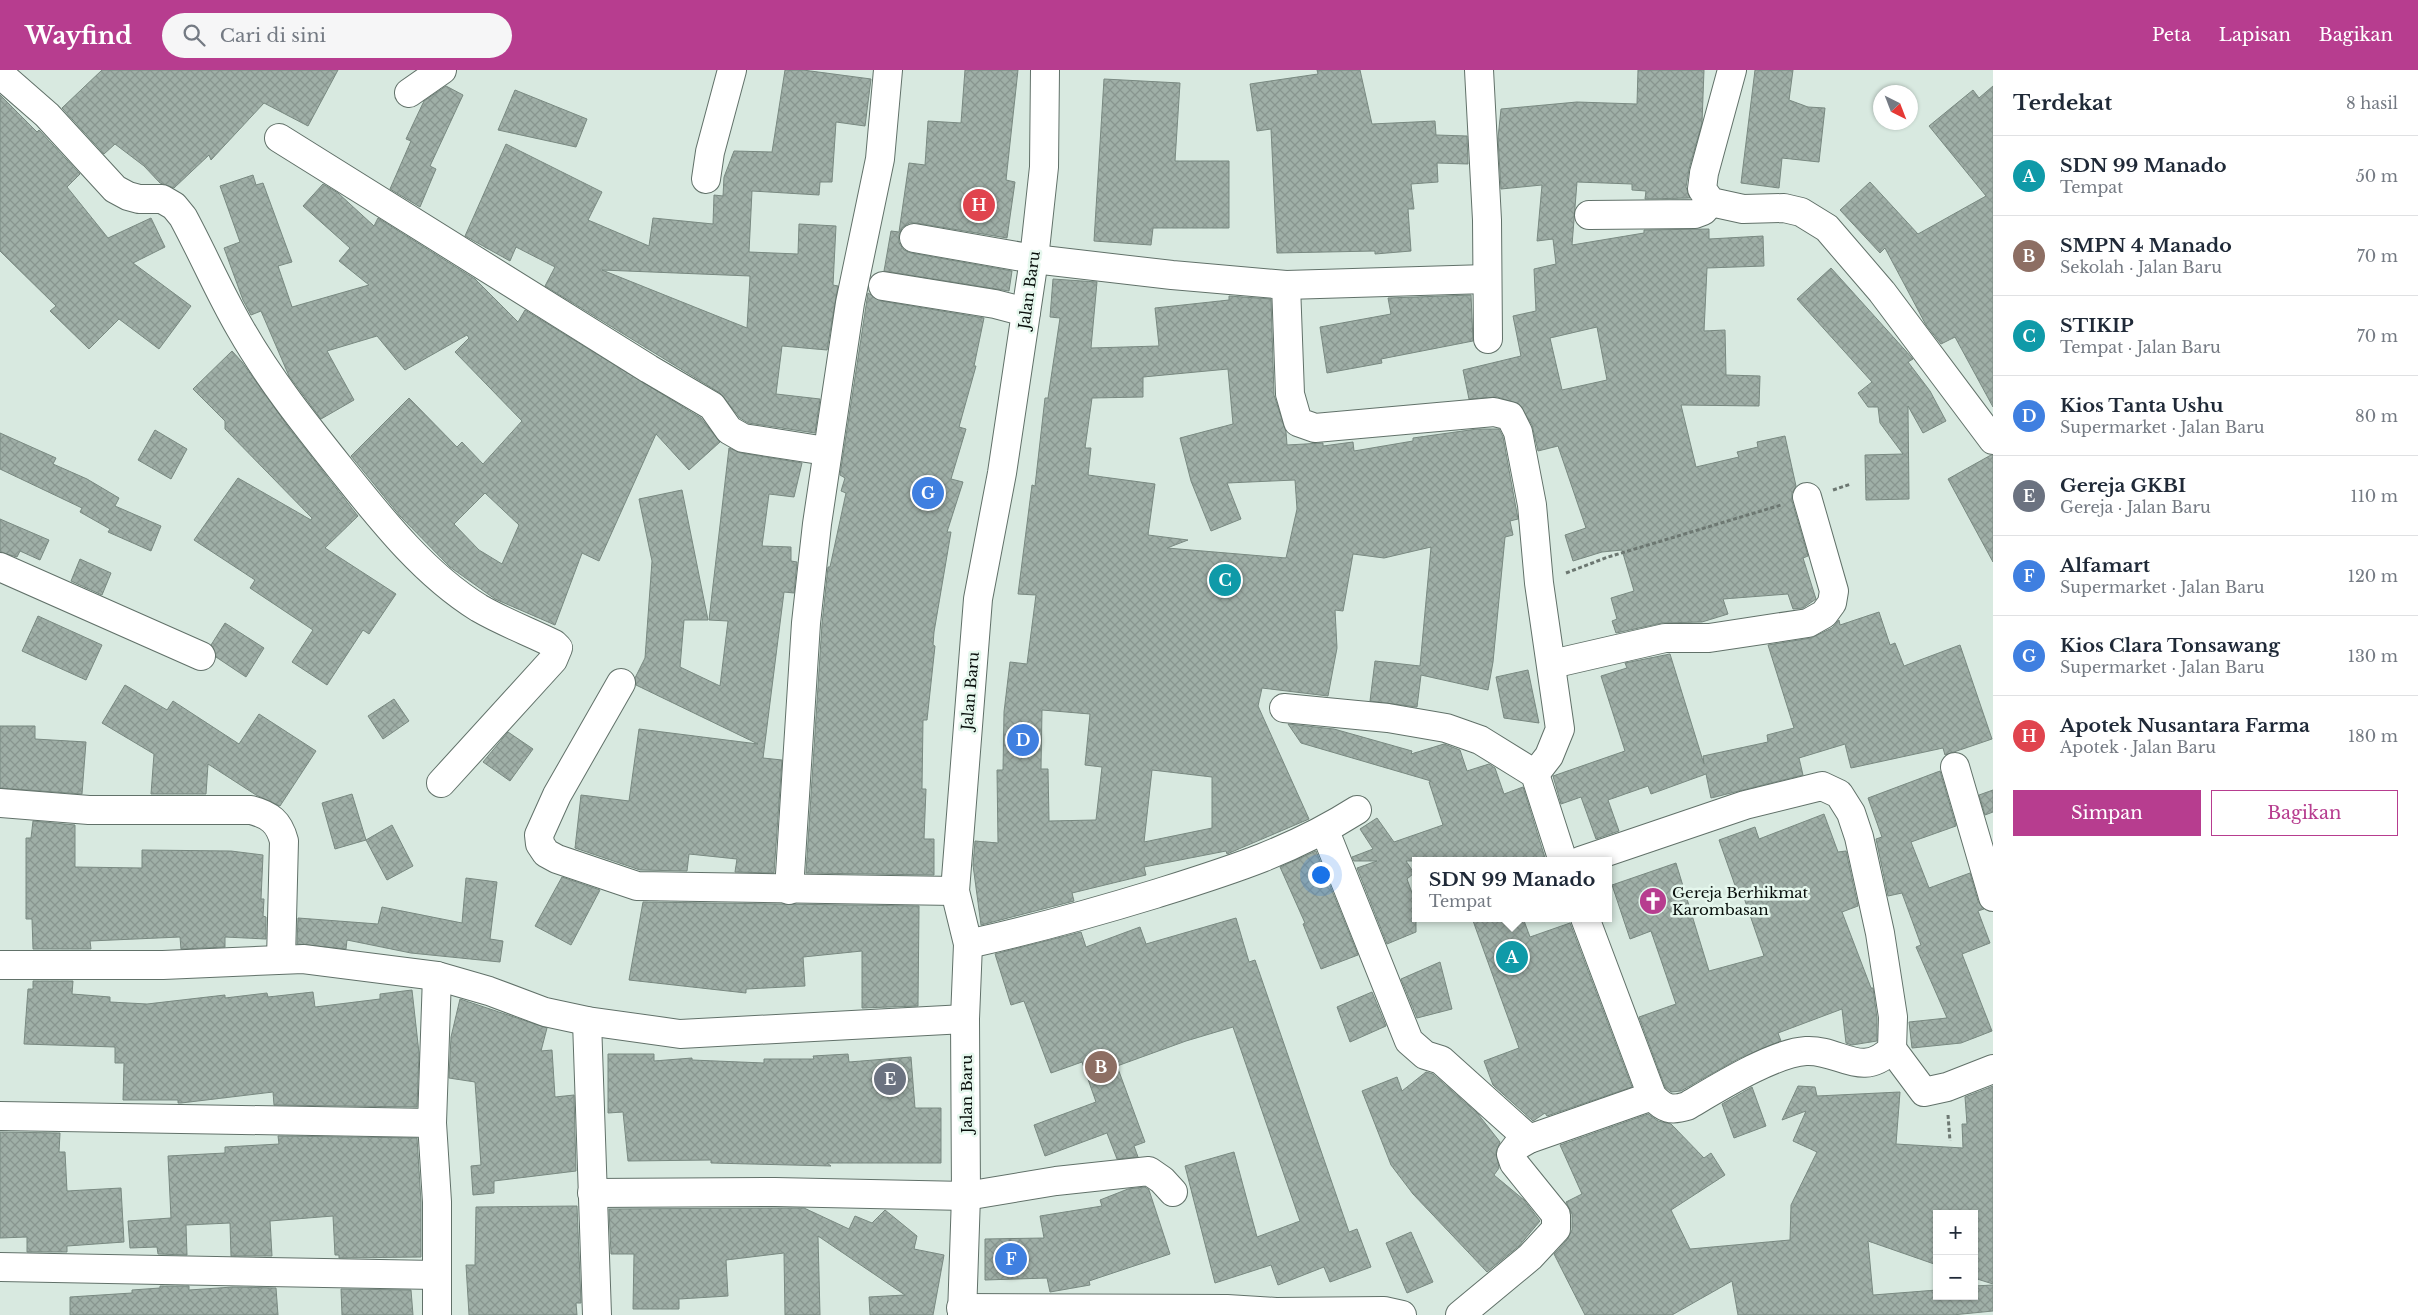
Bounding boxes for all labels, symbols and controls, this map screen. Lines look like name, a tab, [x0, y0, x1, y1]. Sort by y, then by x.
search box	[162, 13, 512, 58]
text: Wayfind	[25, 21, 132, 50]
icon: search	[180, 21, 208, 49]
text: Cari di sini	[220, 24, 326, 47]
text: Peta	[2152, 24, 2191, 46]
text: Lapisan	[2219, 24, 2291, 46]
text: Bagikan	[2319, 24, 2393, 46]
north arrow	[1873, 85, 1918, 130]
text: Terdekat	[2013, 90, 2112, 116]
text: 8 hasil	[2346, 93, 2398, 113]
text: SDN 99 Manado	[2060, 154, 2227, 177]
text: A	[2023, 166, 2035, 186]
text: 50 m	[2356, 166, 2398, 186]
text: Tempat	[2060, 177, 2123, 197]
pin: H	[963, 186, 995, 224]
text: SMPN 4 Manado	[2060, 234, 2232, 257]
text: B	[2023, 246, 2035, 266]
text: 70 m	[2357, 246, 2398, 266]
street label: Jalan Baru	[1014, 250, 1044, 332]
text: Sekolah · Jalan Baru	[2060, 257, 2222, 277]
text: STIKIP	[2060, 314, 2134, 337]
text: C	[2022, 326, 2036, 346]
text: 70 m	[2357, 326, 2398, 346]
text: Tempat · Jalan Baru	[2060, 337, 2221, 357]
text: Kios Tanta Ushu	[2060, 394, 2224, 417]
text: D	[2022, 406, 2036, 426]
text: 80 m	[2355, 406, 2398, 426]
text: Supermarket · Jalan Baru	[2060, 417, 2264, 437]
pin: G	[912, 474, 944, 512]
text: Gereja GKBI	[2060, 474, 2186, 497]
text: E	[2023, 486, 2035, 506]
text: 110 m	[2351, 486, 2398, 506]
text: Gereja · Jalan Baru	[2060, 497, 2211, 517]
text: Alfamart	[2060, 554, 2150, 577]
pin: C	[1209, 561, 1241, 599]
text: F	[2023, 566, 2035, 586]
text: 120 m	[2348, 566, 2398, 586]
text: Supermarket · Jalan Baru	[2060, 577, 2264, 597]
text: Kios Clara Tonsawang	[2060, 634, 2280, 657]
text: G	[2022, 646, 2036, 666]
text: 130 m	[2348, 646, 2398, 666]
street label: Jalan Baru	[957, 651, 983, 733]
text: Supermarket · Jalan Baru	[2060, 657, 2264, 677]
text: Apotek Nusantara Farma	[2060, 714, 2310, 737]
pin: D	[1007, 721, 1039, 759]
text: H	[2021, 726, 2037, 746]
text: 180 m	[2348, 726, 2398, 746]
text: Apotek · Jalan Baru	[2060, 737, 2216, 757]
button: Simpan	[2013, 790, 2201, 836]
button: Bagikan	[2211, 790, 2398, 836]
popup	[1412, 857, 1612, 922]
your location	[1308, 862, 1334, 888]
text: SDN 99 Manado	[1429, 868, 1595, 891]
place label: Gereja Berhikmat Karombasan	[1672, 883, 1809, 919]
church icon: Gereja Berhikmat Karombasan	[1638, 886, 1668, 916]
text: Tempat	[1429, 891, 1492, 911]
pin: A	[1496, 938, 1528, 976]
pin: B	[1085, 1048, 1117, 1086]
street label: Jalan Baru	[957, 1055, 976, 1135]
pin: E	[874, 1060, 906, 1098]
map controls	[1933, 1210, 1978, 1300]
button: +	[1933, 1210, 1978, 1255]
pin: F	[995, 1240, 1027, 1278]
button: −	[1933, 1255, 1978, 1300]

